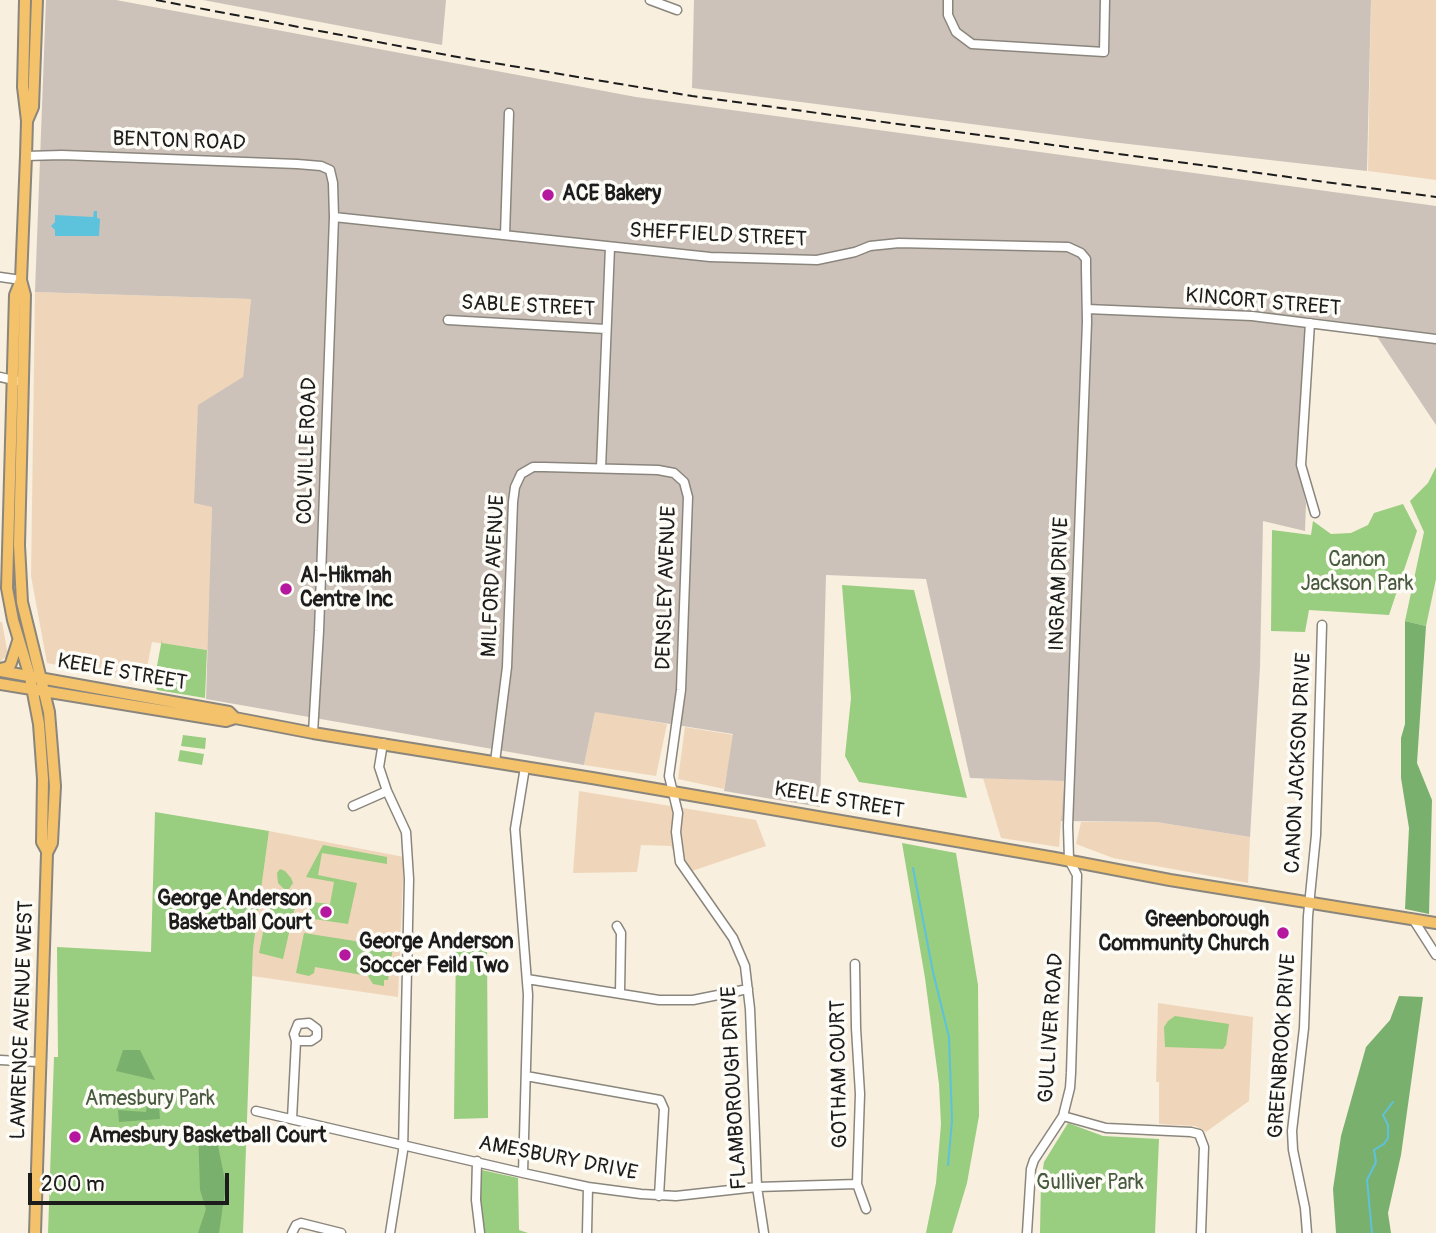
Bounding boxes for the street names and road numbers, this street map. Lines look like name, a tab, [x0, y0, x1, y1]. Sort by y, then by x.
street label: BENTON ROAD	[112, 127, 246, 157]
street label: SHEFFIELD STREET	[629, 219, 807, 253]
street label: KINCORT STREET	[1184, 284, 1342, 322]
street label: SABLE STREET	[460, 291, 596, 323]
street label: COLVILLE ROAD	[293, 377, 323, 525]
street label: MILFORD AVENUE	[477, 494, 511, 658]
street label: DENSLEY AVENUE	[652, 505, 682, 671]
street label: INGRAM DRIVE	[1045, 516, 1075, 652]
street label: KEELE STREET	[55, 649, 189, 697]
street label: CANON JACKSON DRIVE	[1281, 652, 1317, 874]
street label: KEELE STREET	[772, 777, 906, 825]
street label: LAWRENCE AVENUE WEST	[6, 900, 40, 1140]
street label: GULLIVER ROAD	[1034, 952, 1070, 1104]
street label: GREENBROOK DRIVE	[1264, 953, 1302, 1139]
street label: FLAMBOROUGH DRIVE	[717, 986, 753, 1190]
street label: GOTHAM COURT	[826, 999, 854, 1149]
street label: AMESBURY DRIVE	[476, 1131, 640, 1187]

